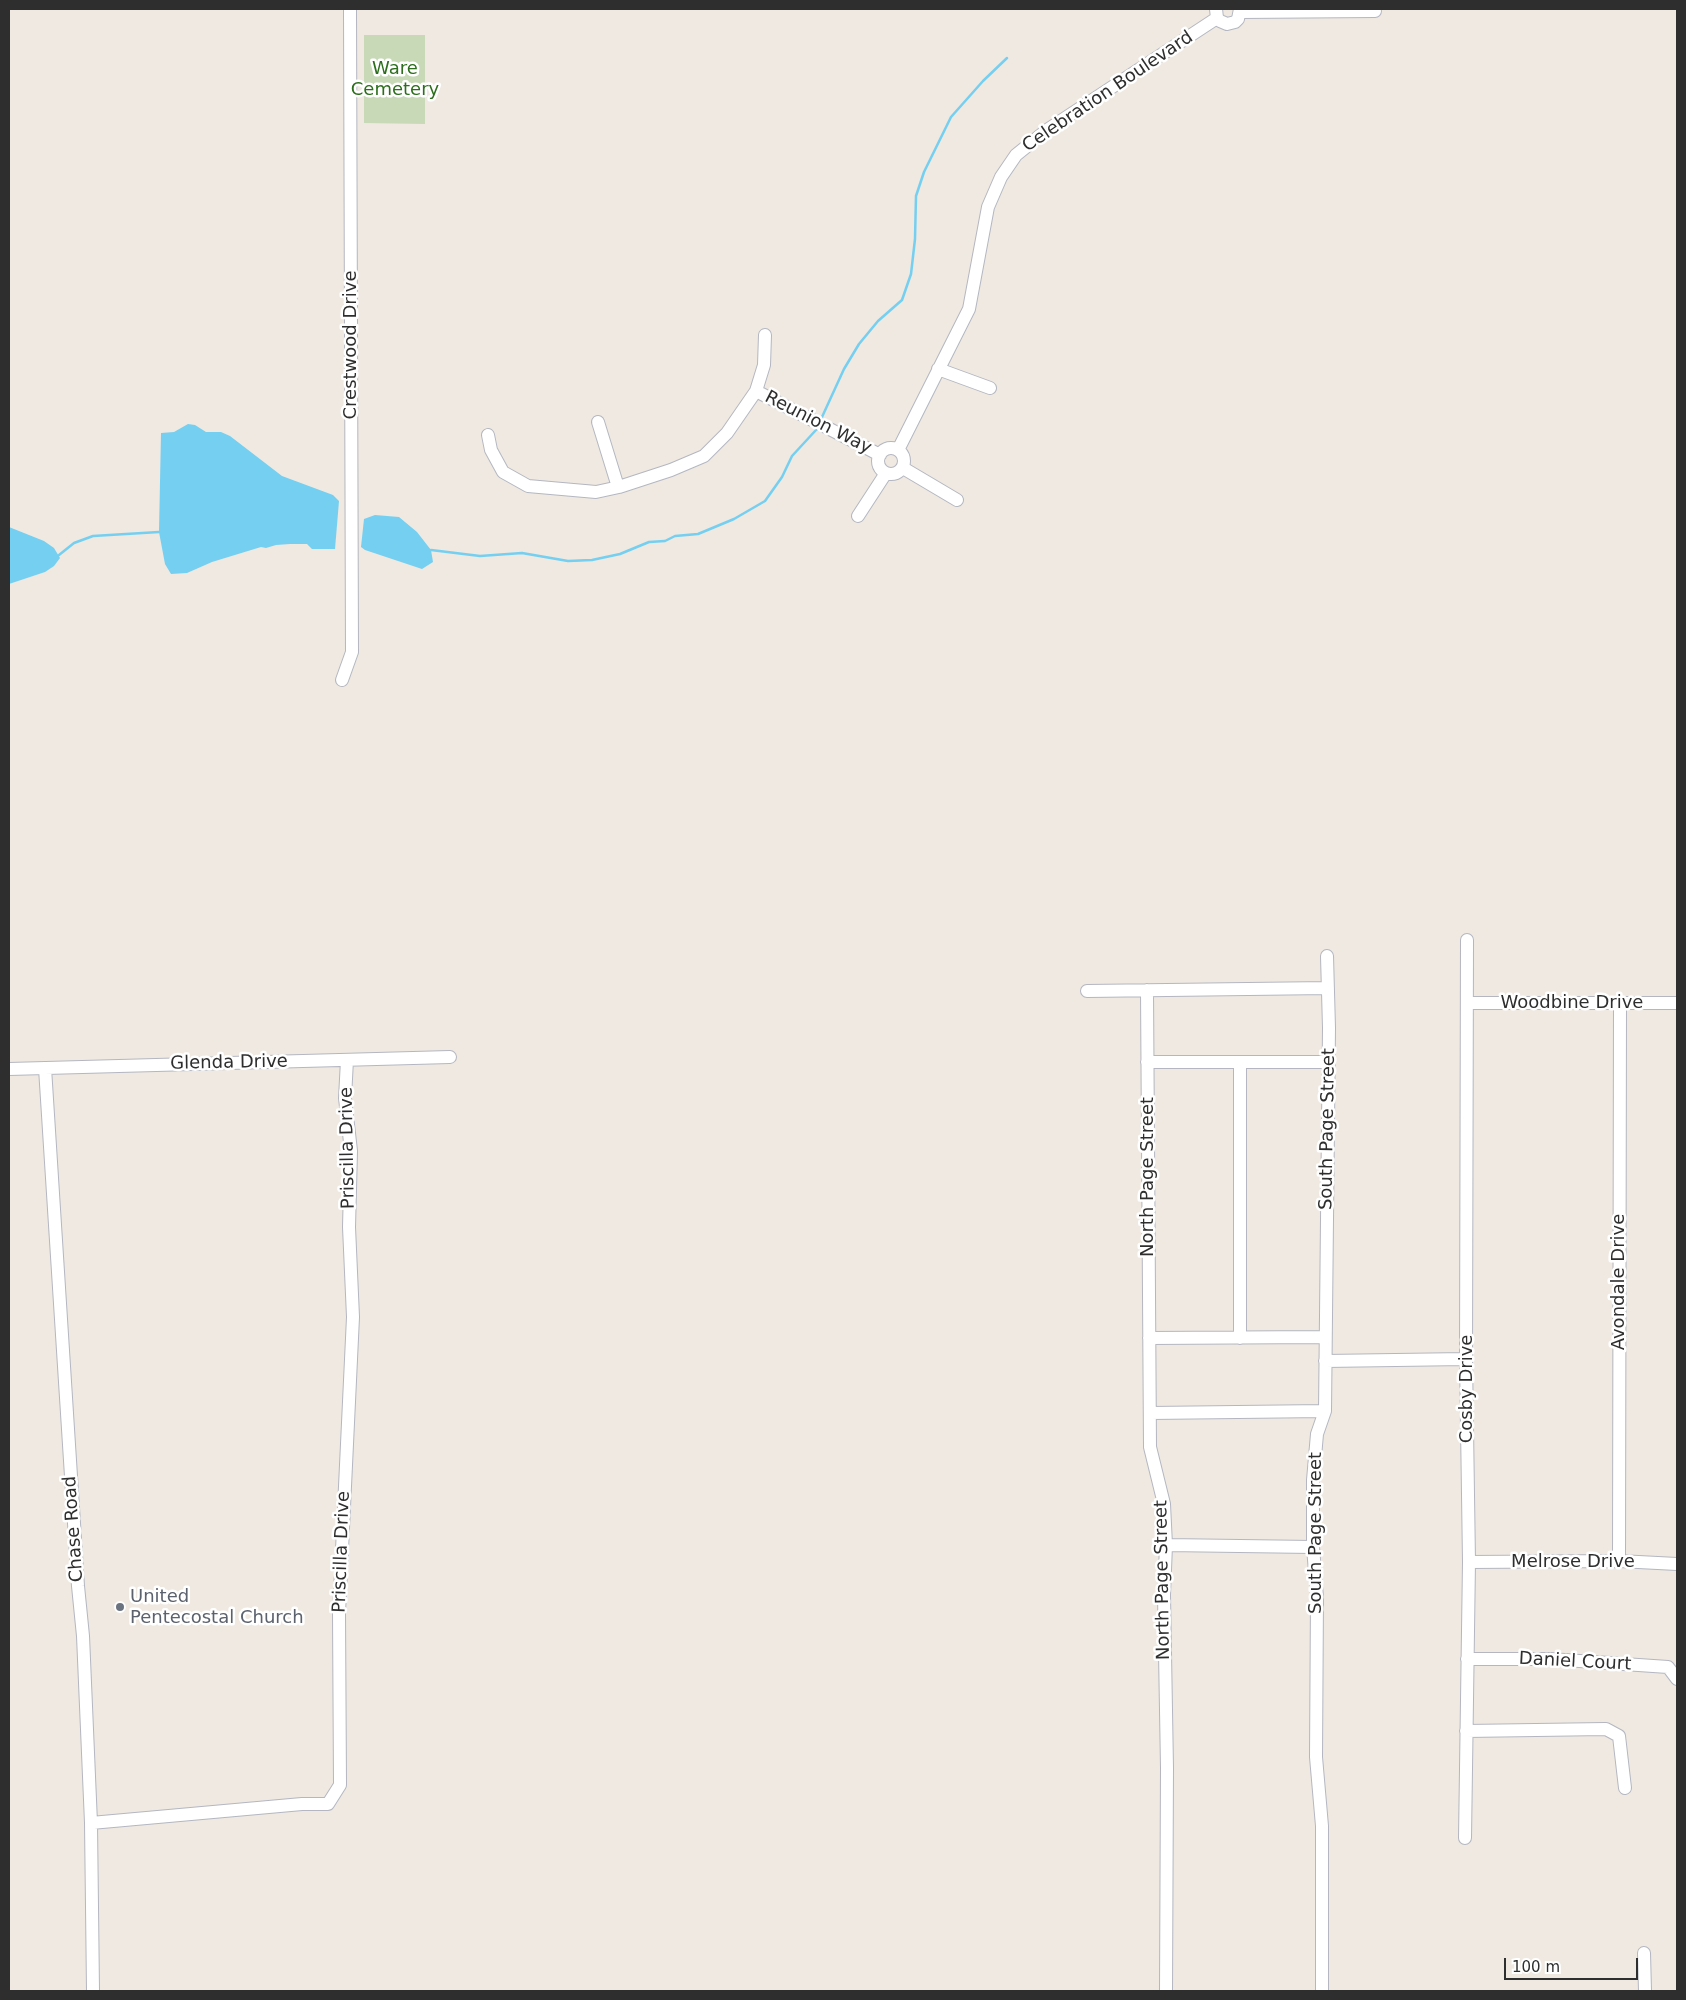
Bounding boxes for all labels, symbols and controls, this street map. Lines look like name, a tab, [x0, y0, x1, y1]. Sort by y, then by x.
street label: Celebration Boulevard	[1019, 27, 1197, 157]
park label: Ware Cemetery	[351, 58, 439, 100]
street label: Crestwood Drive	[340, 271, 362, 419]
street label: Reunion Way	[761, 387, 875, 459]
street label: Woodbine Drive	[1501, 992, 1643, 1014]
street label: South Page Street	[1316, 1048, 1340, 1210]
street label: Glenda Drive	[170, 1051, 288, 1075]
street label: Priscilla Drive	[336, 1087, 360, 1209]
street label: North Page Street	[1137, 1097, 1159, 1257]
street label: Avondale Drive	[1608, 1214, 1630, 1350]
street label: Cosby Drive	[1456, 1335, 1478, 1443]
street label: South Page Street	[1305, 1452, 1327, 1614]
street label: Chase Road	[60, 1475, 88, 1583]
street label: Priscilla Drive	[329, 1491, 355, 1613]
street label: North Page Street	[1151, 1500, 1175, 1660]
street label: Melrose Drive	[1511, 1551, 1635, 1573]
place label: United Pentecostal Church	[130, 1586, 304, 1628]
marker: United Pentecostal Church	[114, 1601, 126, 1613]
street label: Daniel Court	[1518, 1648, 1632, 1676]
scale bar	[1506, 1948, 1640, 1980]
text: 100 m	[1512, 1958, 1560, 1976]

